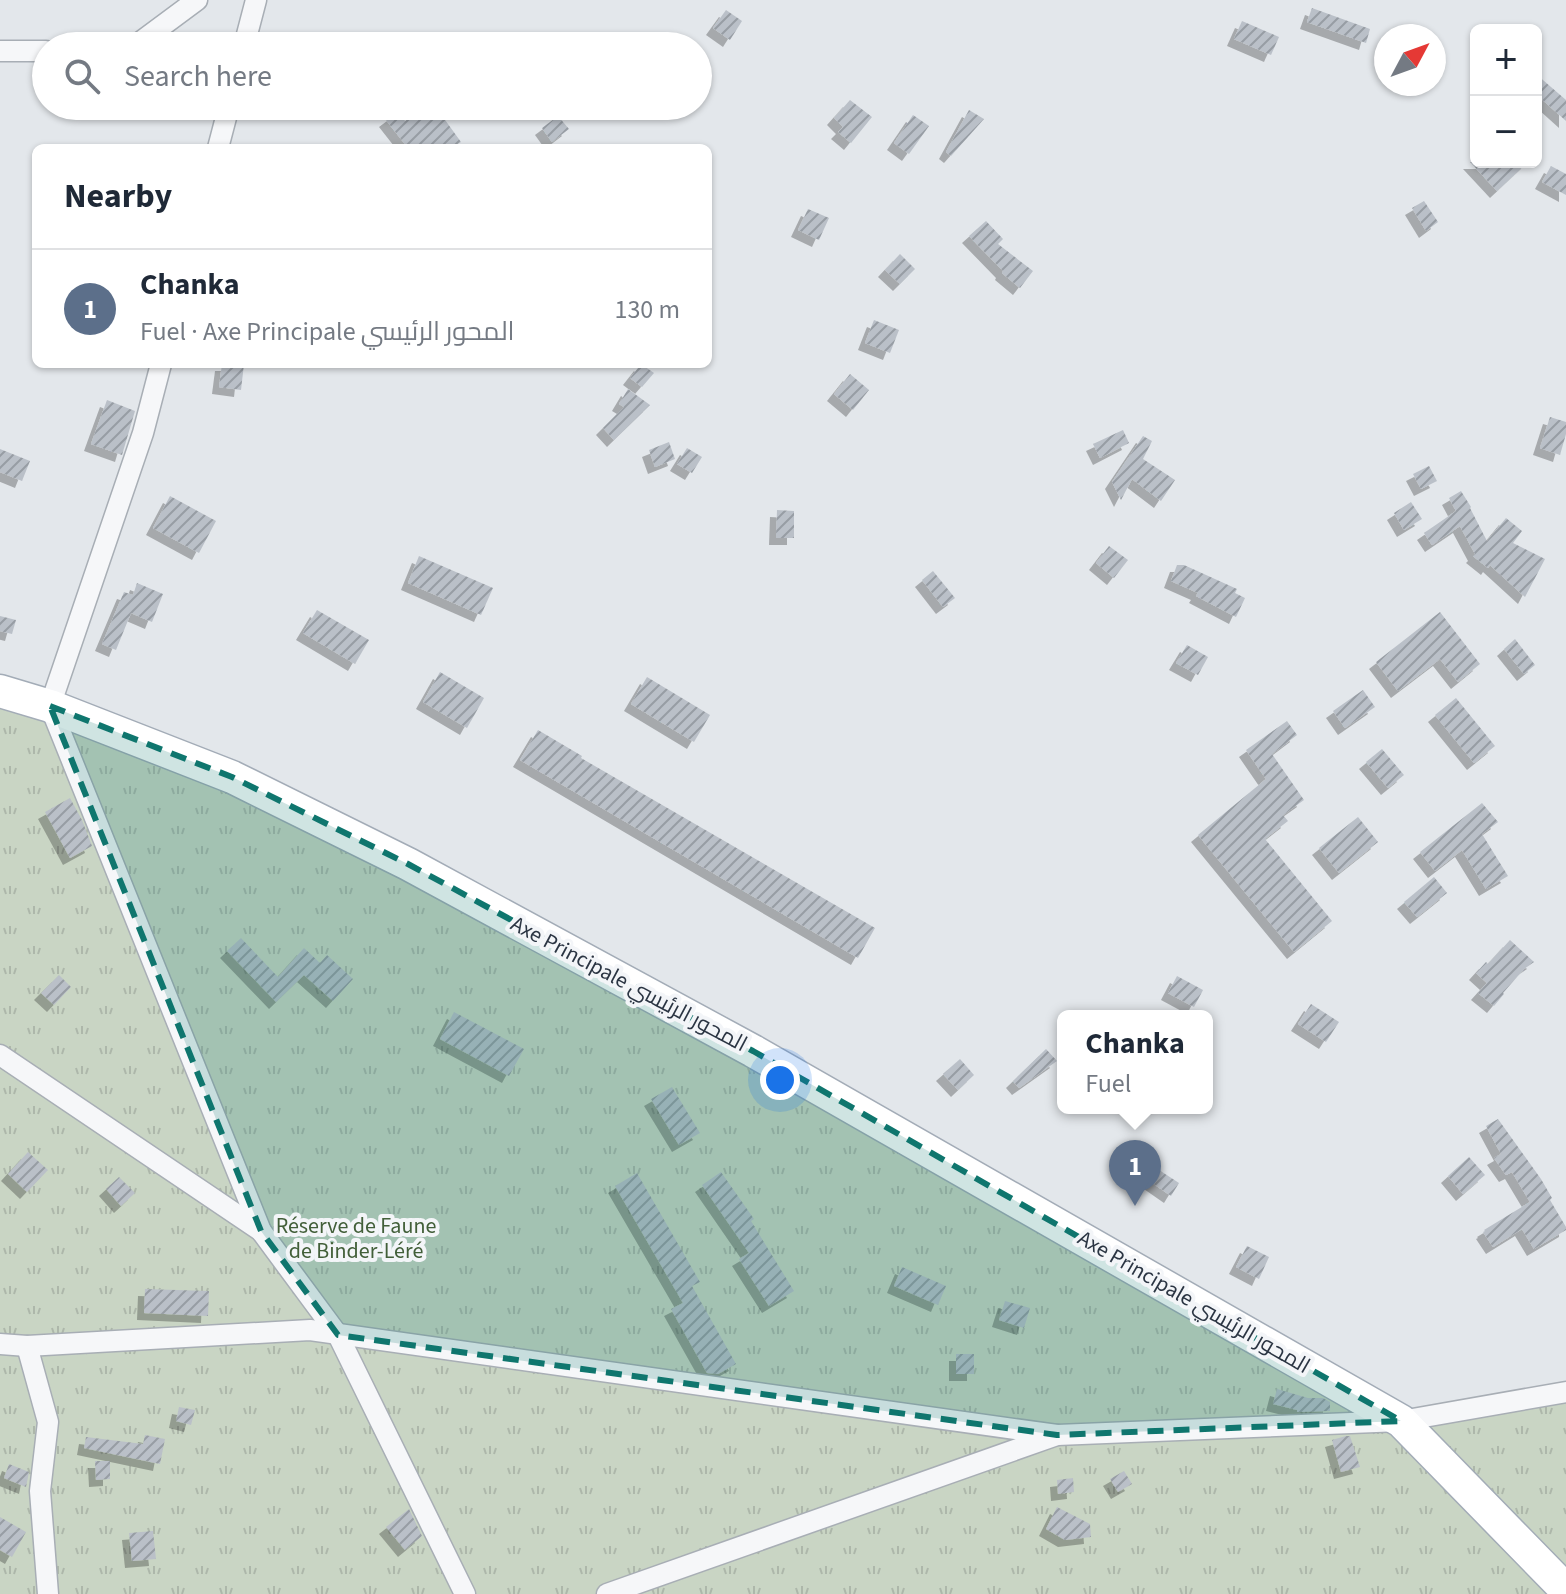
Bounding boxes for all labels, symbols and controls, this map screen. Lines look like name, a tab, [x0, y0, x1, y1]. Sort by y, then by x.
north arrow	[1374, 24, 1446, 96]
map controls	[1470, 24, 1542, 168]
button: +	[1470, 24, 1542, 96]
search box	[32, 32, 712, 120]
icon: search	[60, 54, 104, 98]
text: Search here	[124, 55, 272, 98]
button: −	[1470, 96, 1542, 168]
text: Nearby	[64, 172, 172, 221]
text: Chanka	[140, 263, 240, 306]
text: 1	[83, 291, 97, 328]
text: 130 m	[614, 291, 680, 328]
text: Fuel · Axe Principale المحور الرئيسي	[140, 313, 515, 350]
street label: Axe Principale المحور الرئيسي	[505, 908, 753, 1060]
popup	[1057, 1010, 1213, 1114]
text: Chanka	[1085, 1022, 1185, 1065]
your location	[760, 1060, 800, 1100]
text: Fuel	[1085, 1065, 1131, 1102]
pin: 1	[1109, 1140, 1161, 1206]
park label: Réserve de Faune de Binder-Léré	[276, 1210, 436, 1267]
street label: Axe Principale المحور الرئيسي	[1072, 1222, 1316, 1382]

